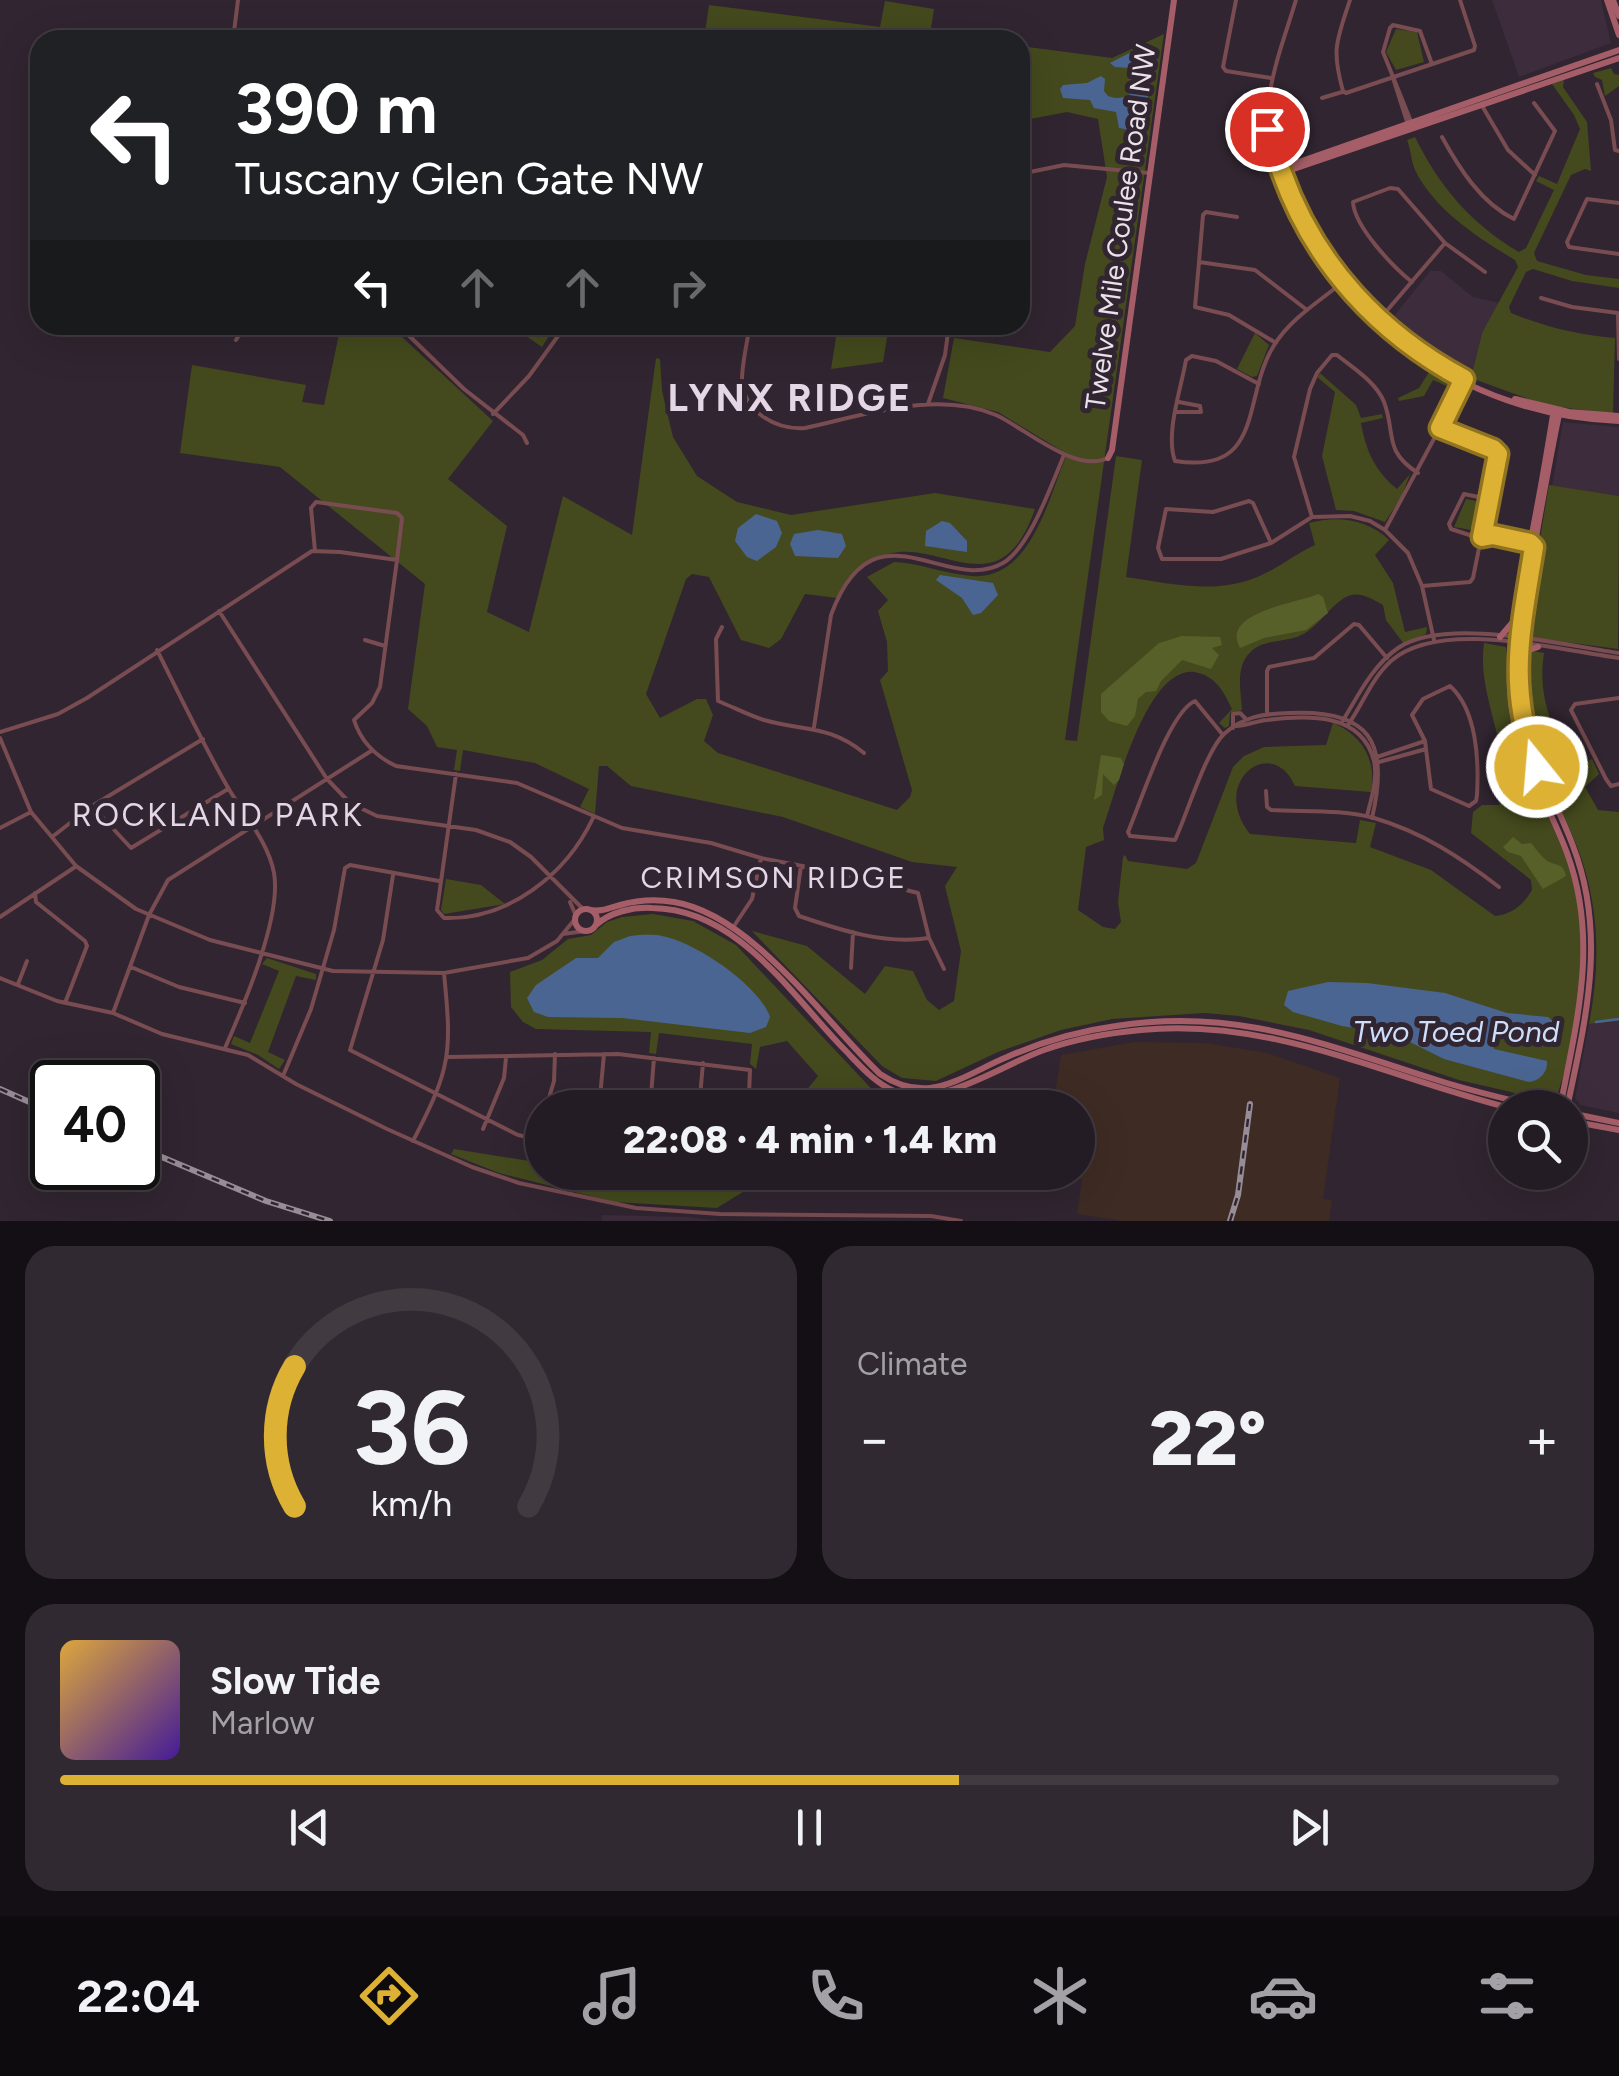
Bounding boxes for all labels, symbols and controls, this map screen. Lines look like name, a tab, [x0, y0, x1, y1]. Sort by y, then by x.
street label: Twelve Mile Coulee Road NW	[1077, 42, 1163, 412]
text: 390 m	[235, 66, 438, 151]
icon: left	[70, 70, 200, 200]
pin	[1225, 87, 1310, 172]
icon: arrive	[1240, 102, 1295, 157]
text: Tuscany Glen Gate NW	[235, 151, 703, 205]
icon: left	[345, 260, 400, 315]
icon: ahead	[450, 260, 505, 315]
icon: ahead	[555, 260, 610, 315]
icon: right	[660, 260, 715, 315]
district label: LYNX RIDGE	[667, 375, 913, 421]
position arrow	[1485, 715, 1589, 819]
district label: ROCKLAND PARK	[72, 796, 364, 834]
district label: CRIMSON RIDGE	[641, 859, 907, 896]
water label: Two Toed Pond	[1353, 1013, 1560, 1050]
speed limit sign: 40	[30, 1060, 160, 1190]
map controls	[1488, 1090, 1588, 1190]
button: search	[1488, 1090, 1588, 1190]
text: 22:08 · 4 min · 1.4 km	[623, 1117, 997, 1163]
text: Climate	[857, 1345, 968, 1383]
text: 36	[352, 1365, 470, 1490]
text: 22°	[1150, 1394, 1266, 1484]
text: −	[857, 1406, 891, 1472]
text: +	[1525, 1406, 1559, 1472]
text: km/h	[370, 1482, 452, 1525]
text: Slow Tide	[210, 1658, 380, 1704]
text: Marlow	[210, 1704, 314, 1742]
icon: previous	[282, 1800, 337, 1855]
icon: pause	[782, 1800, 837, 1855]
icon: next	[1282, 1800, 1337, 1855]
icon: directions	[354, 1961, 424, 2031]
icon: music	[577, 1961, 647, 2031]
icon: phone	[801, 1961, 871, 2031]
icon: climate	[1025, 1961, 1095, 2031]
icon: car	[1248, 1961, 1318, 2031]
icon: filters	[1472, 1961, 1542, 2031]
text: 22:04	[77, 1969, 200, 2023]

